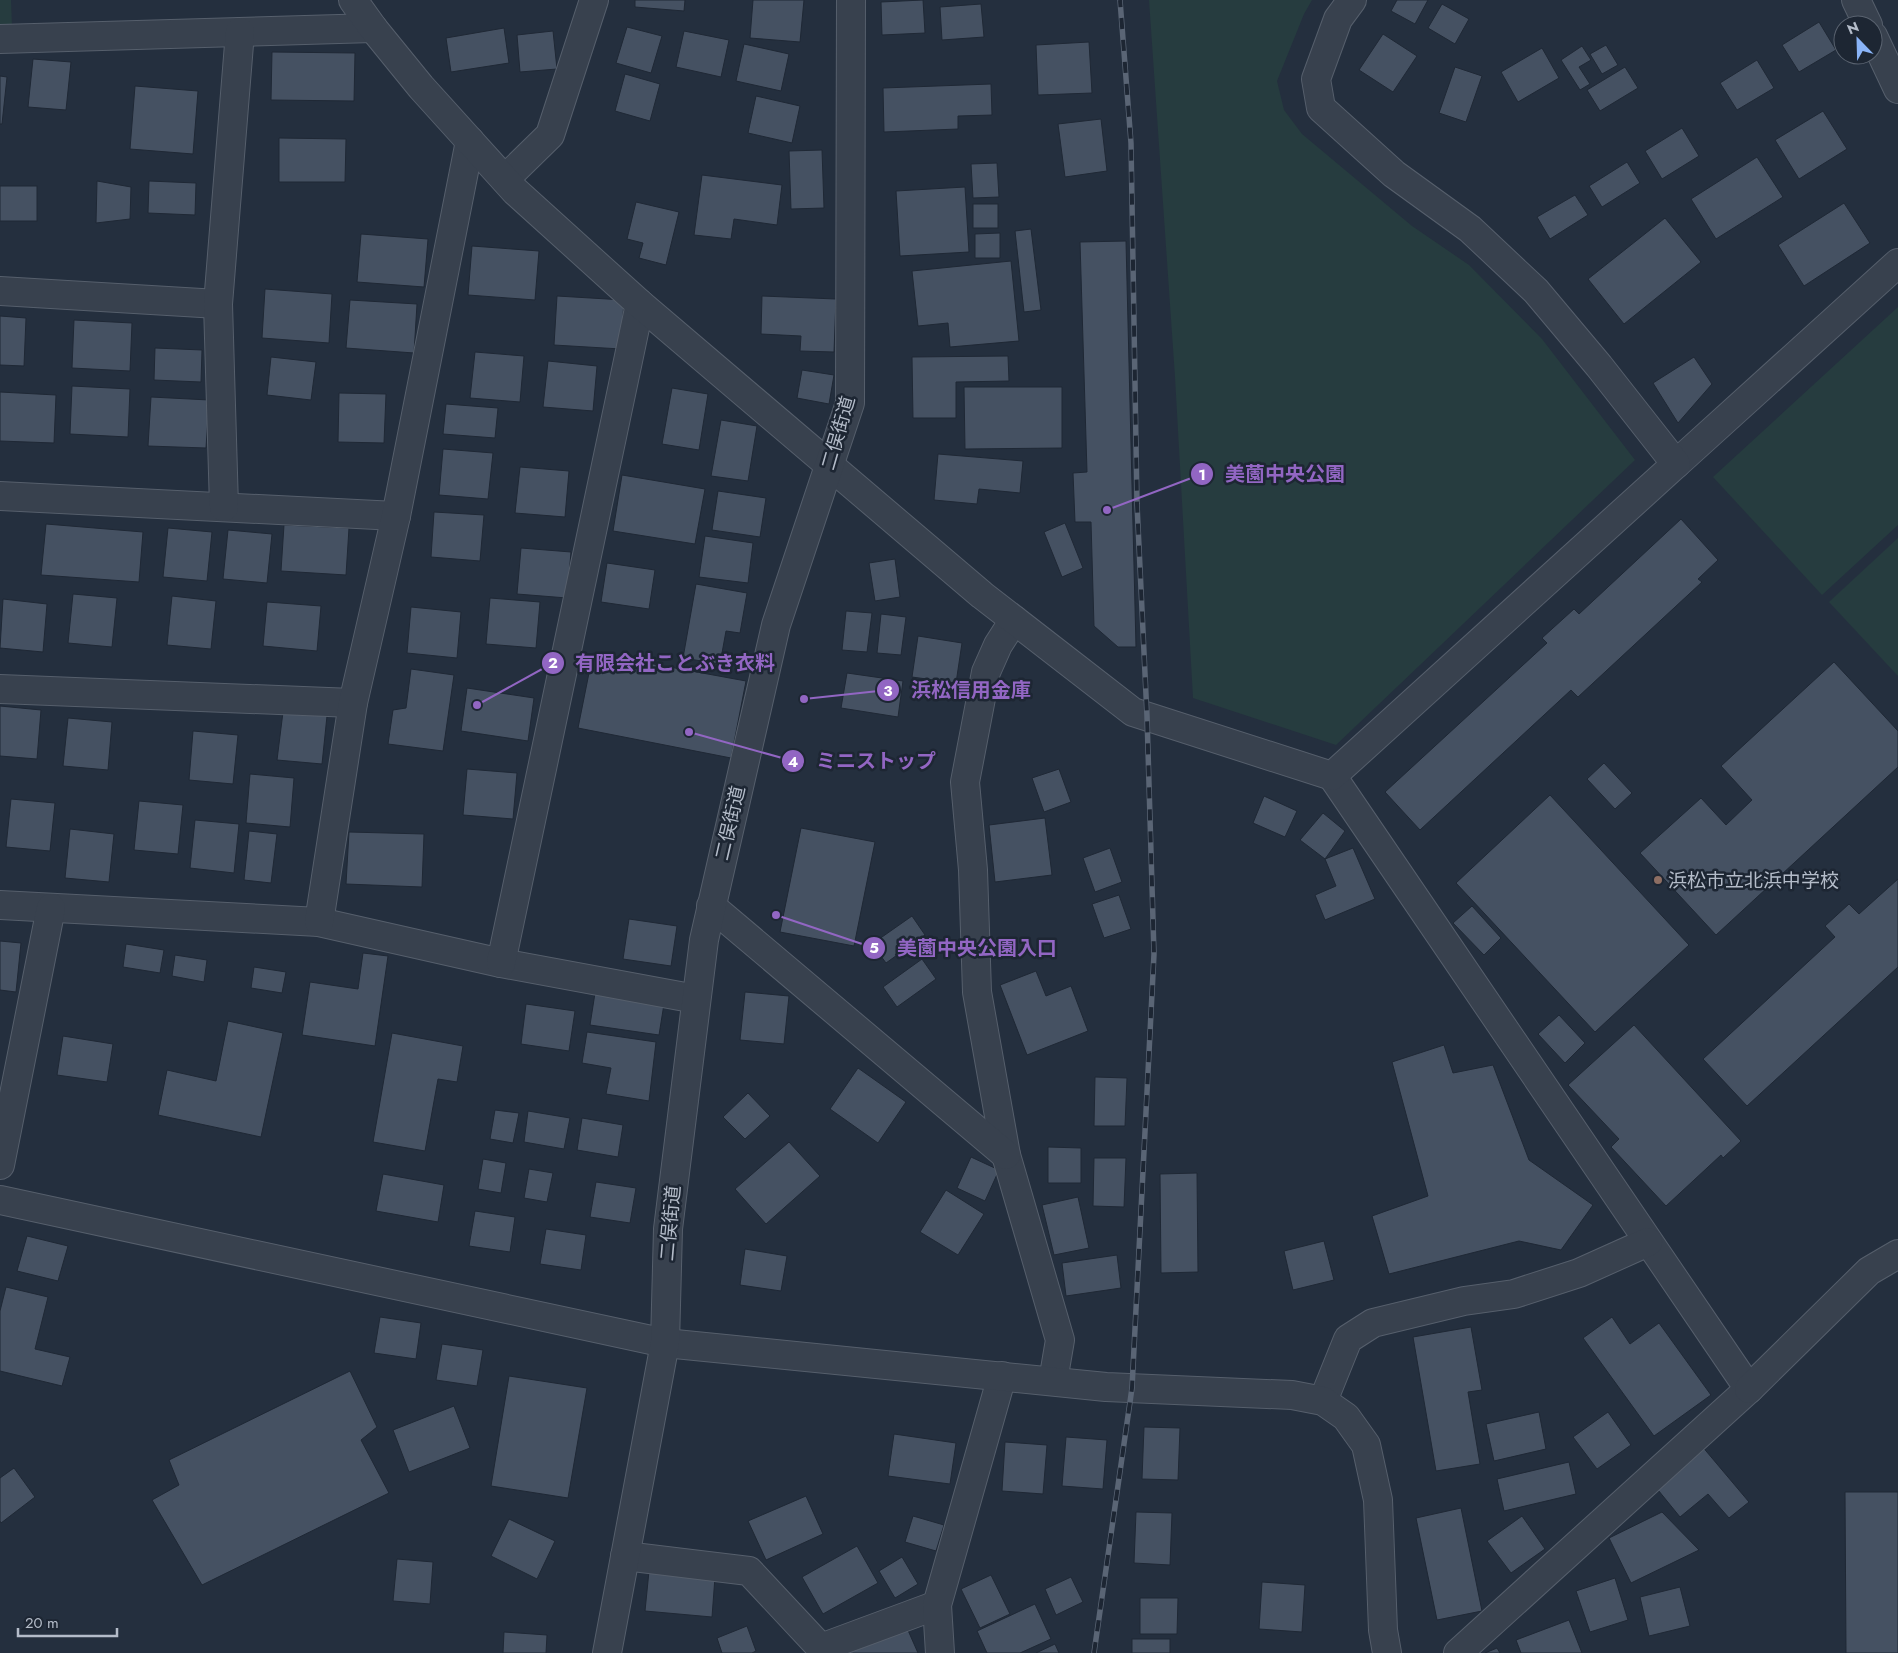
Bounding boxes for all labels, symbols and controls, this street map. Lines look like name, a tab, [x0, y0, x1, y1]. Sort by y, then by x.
north arrow	[1833, 15, 1883, 65]
text: N	[1844, 17, 1862, 39]
street label: 二俣街道	[815, 393, 861, 473]
callout: 美薗中央公園	[1190, 457, 1355, 492]
text: 美薗中央公園	[1225, 460, 1345, 489]
text: 1	[1198, 464, 1206, 486]
callout: 有限会社ことぶき衣料	[540, 645, 785, 680]
text: 有限会社ことぶき衣料	[575, 649, 775, 678]
text: 2	[548, 652, 558, 674]
callout: 浜松信用金庫	[876, 673, 1041, 708]
text: 浜松信用金庫	[911, 676, 1031, 705]
text: 3	[883, 680, 893, 702]
callout: ミニストップ	[781, 744, 946, 779]
text: ミニストップ	[816, 747, 936, 776]
text: 4	[788, 751, 798, 773]
street label: 二俣街道	[708, 783, 752, 863]
place label: 浜松市立北浜中学校	[1668, 867, 1839, 894]
marker: 浜松市立北浜中学校	[1652, 874, 1664, 886]
callout: 美薗中央公園入口	[862, 931, 1067, 966]
text: 美薗中央公園入口	[897, 934, 1057, 963]
text: 5	[869, 937, 879, 959]
street label: 二俣街道	[653, 1184, 687, 1262]
scale bar	[18, 1606, 116, 1638]
text: 20 m	[25, 1612, 59, 1634]

